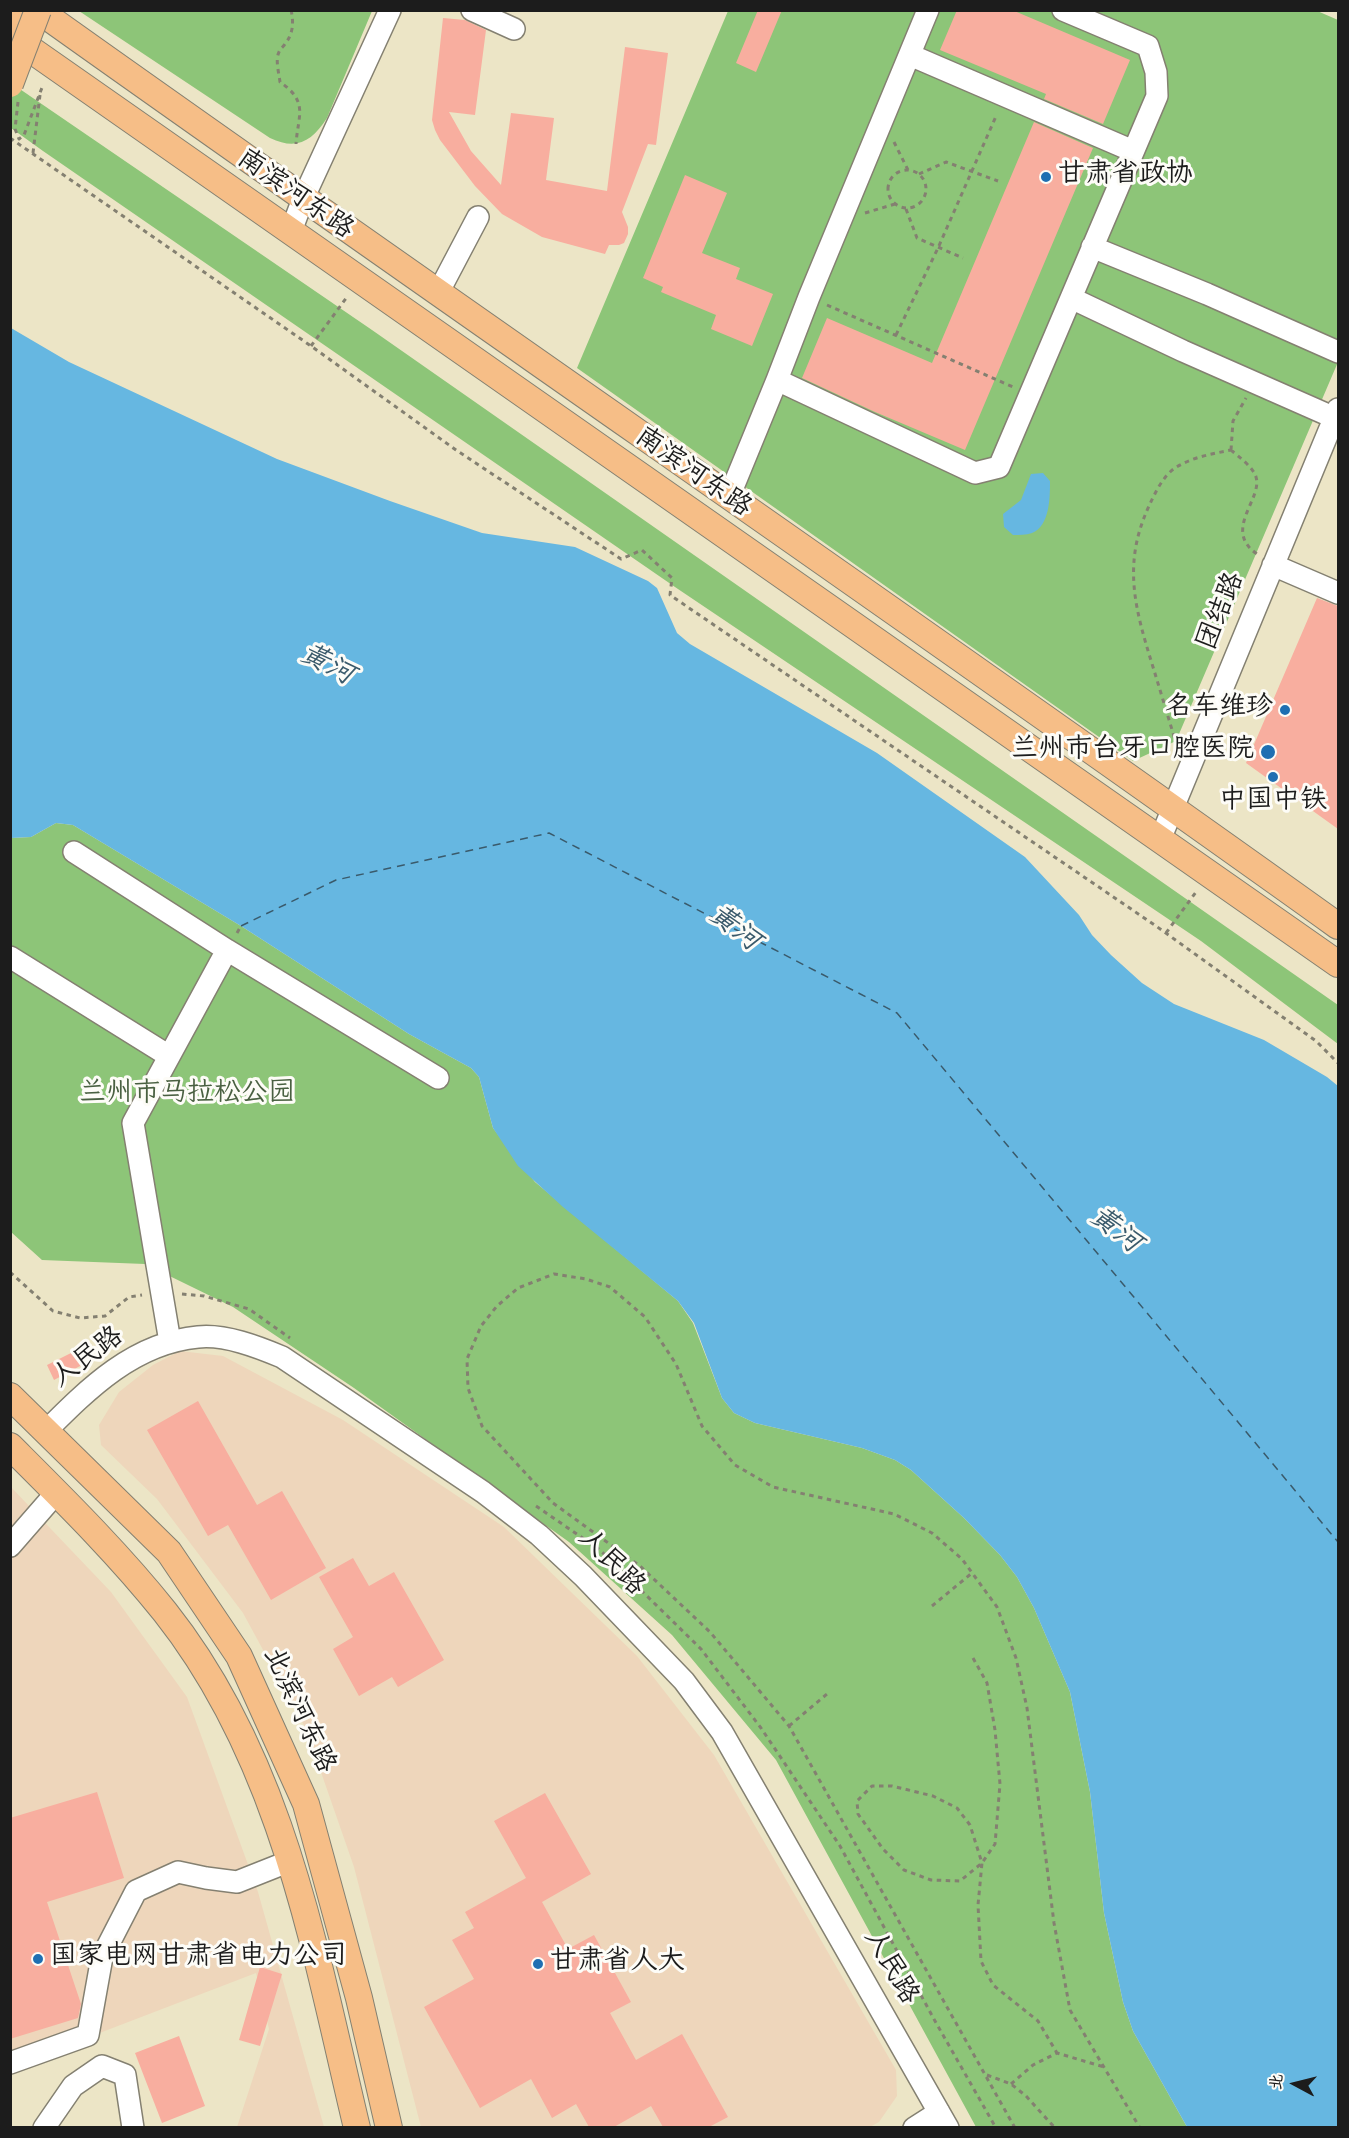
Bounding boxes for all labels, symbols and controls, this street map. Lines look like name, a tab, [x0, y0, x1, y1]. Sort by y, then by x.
street label: 南滨河东路	[229, 144, 359, 248]
place label: 甘肃省政协	[1058, 161, 1193, 193]
marker: 甘肃省政协	[1039, 170, 1053, 184]
street label: 南滨河东路	[627, 422, 757, 526]
street label: 团结路	[1193, 568, 1253, 656]
water label: 黄河	[293, 639, 359, 695]
place label: 名车维珍	[1165, 694, 1273, 726]
marker: 名车维珍	[1278, 703, 1292, 717]
place label: 兰州市台牙口腔医院	[1011, 736, 1254, 768]
marker: 兰州市台牙口腔医院	[1259, 743, 1277, 761]
marker: 中国中铁	[1266, 770, 1280, 784]
place label: 中国中铁	[1219, 787, 1327, 819]
water label: 黄河	[701, 900, 765, 960]
park label: 兰州市马拉松公园	[79, 1080, 295, 1112]
water label: 黄河	[1082, 1202, 1146, 1262]
street label: 人民路	[47, 1322, 131, 1396]
street label: 人民路	[570, 1524, 650, 1604]
street label: 北滨河东路	[254, 1643, 340, 1779]
street label: 人民路	[855, 1925, 923, 2011]
place label: 国家电网甘肃省电力公司	[50, 1943, 347, 1975]
place label: 甘肃省人大	[550, 1948, 685, 1980]
marker: 国家电网甘肃省电力公司	[31, 1952, 45, 1966]
marker: 甘肃省人大	[531, 1957, 545, 1971]
north arrow	[1265, 2054, 1325, 2114]
text: 北	[1264, 2072, 1290, 2091]

